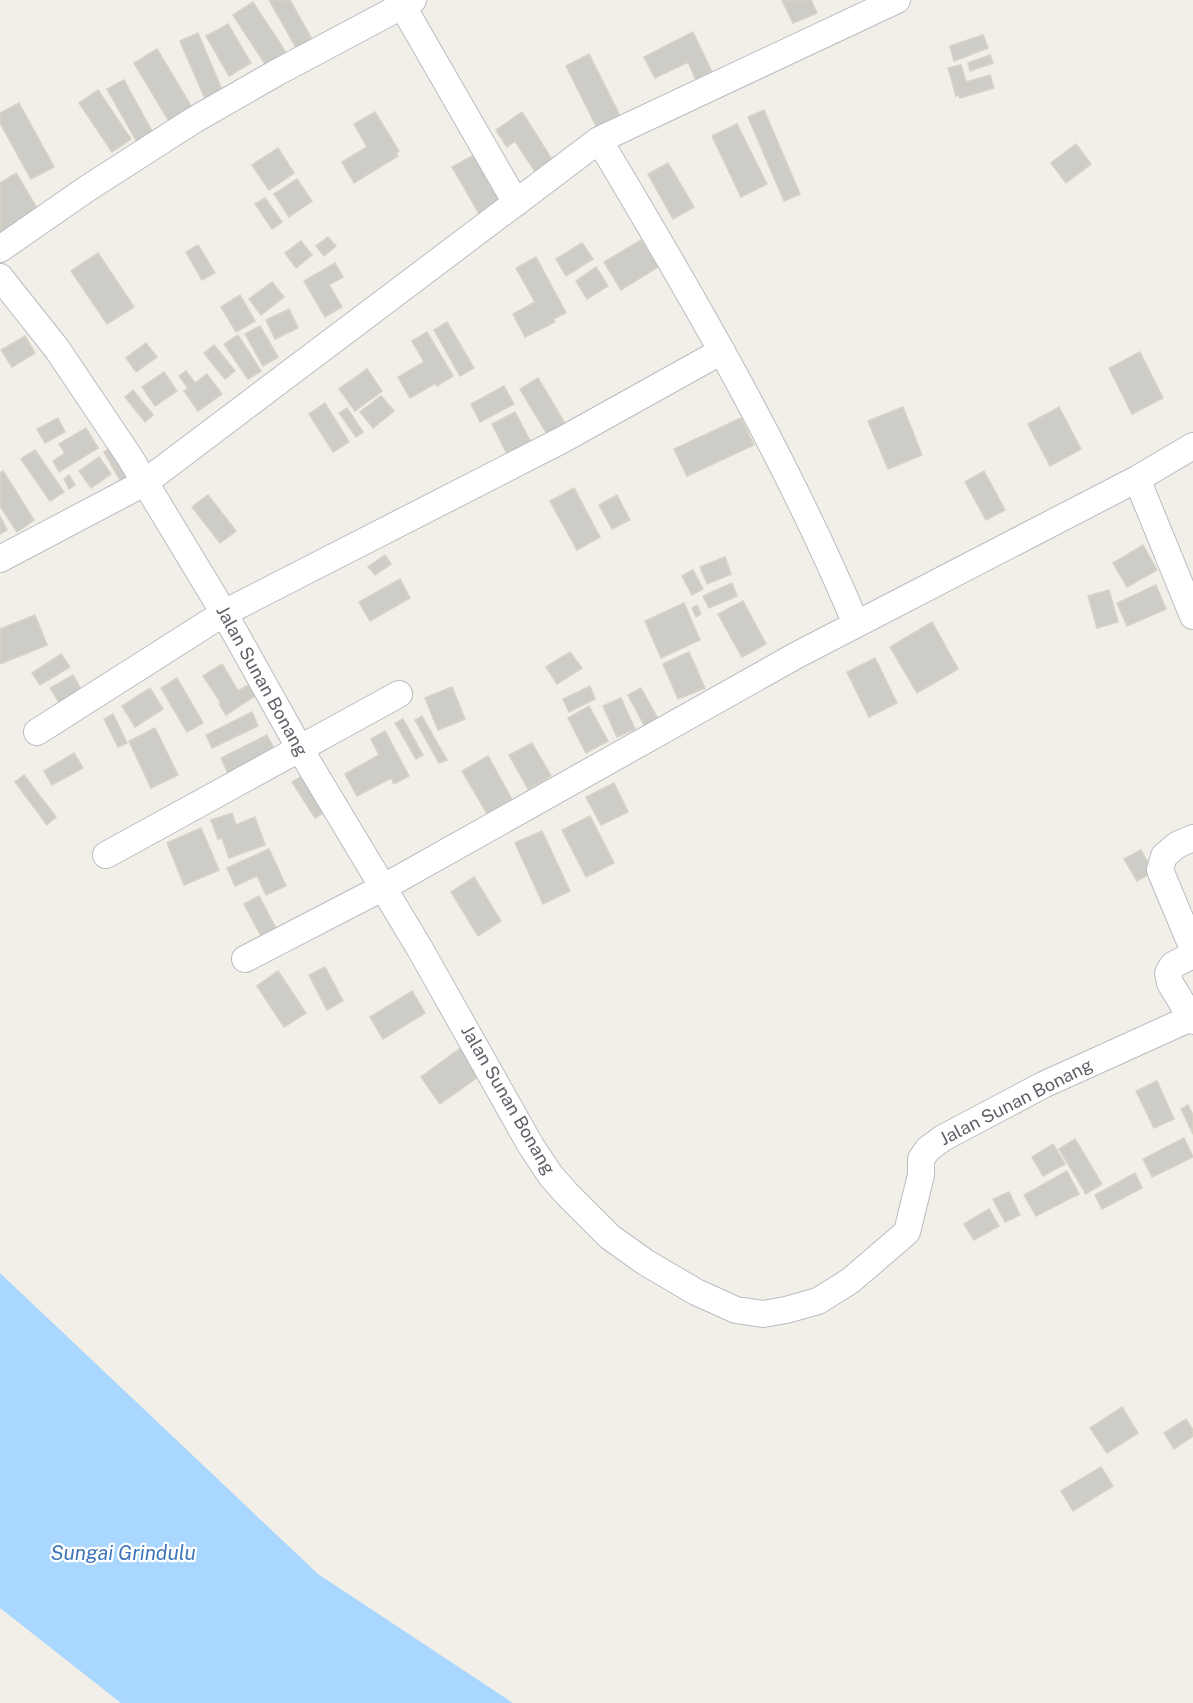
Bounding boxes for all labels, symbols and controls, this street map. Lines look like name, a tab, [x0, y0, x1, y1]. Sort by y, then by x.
street label: Jalan Sunan Bonang	[212, 602, 313, 760]
street label: Jalan Sunan Bonang	[457, 1021, 560, 1178]
street label: Jalan Sunan Bonang	[936, 1054, 1096, 1149]
water label: Sungai Grindulu	[50, 1541, 196, 1565]

